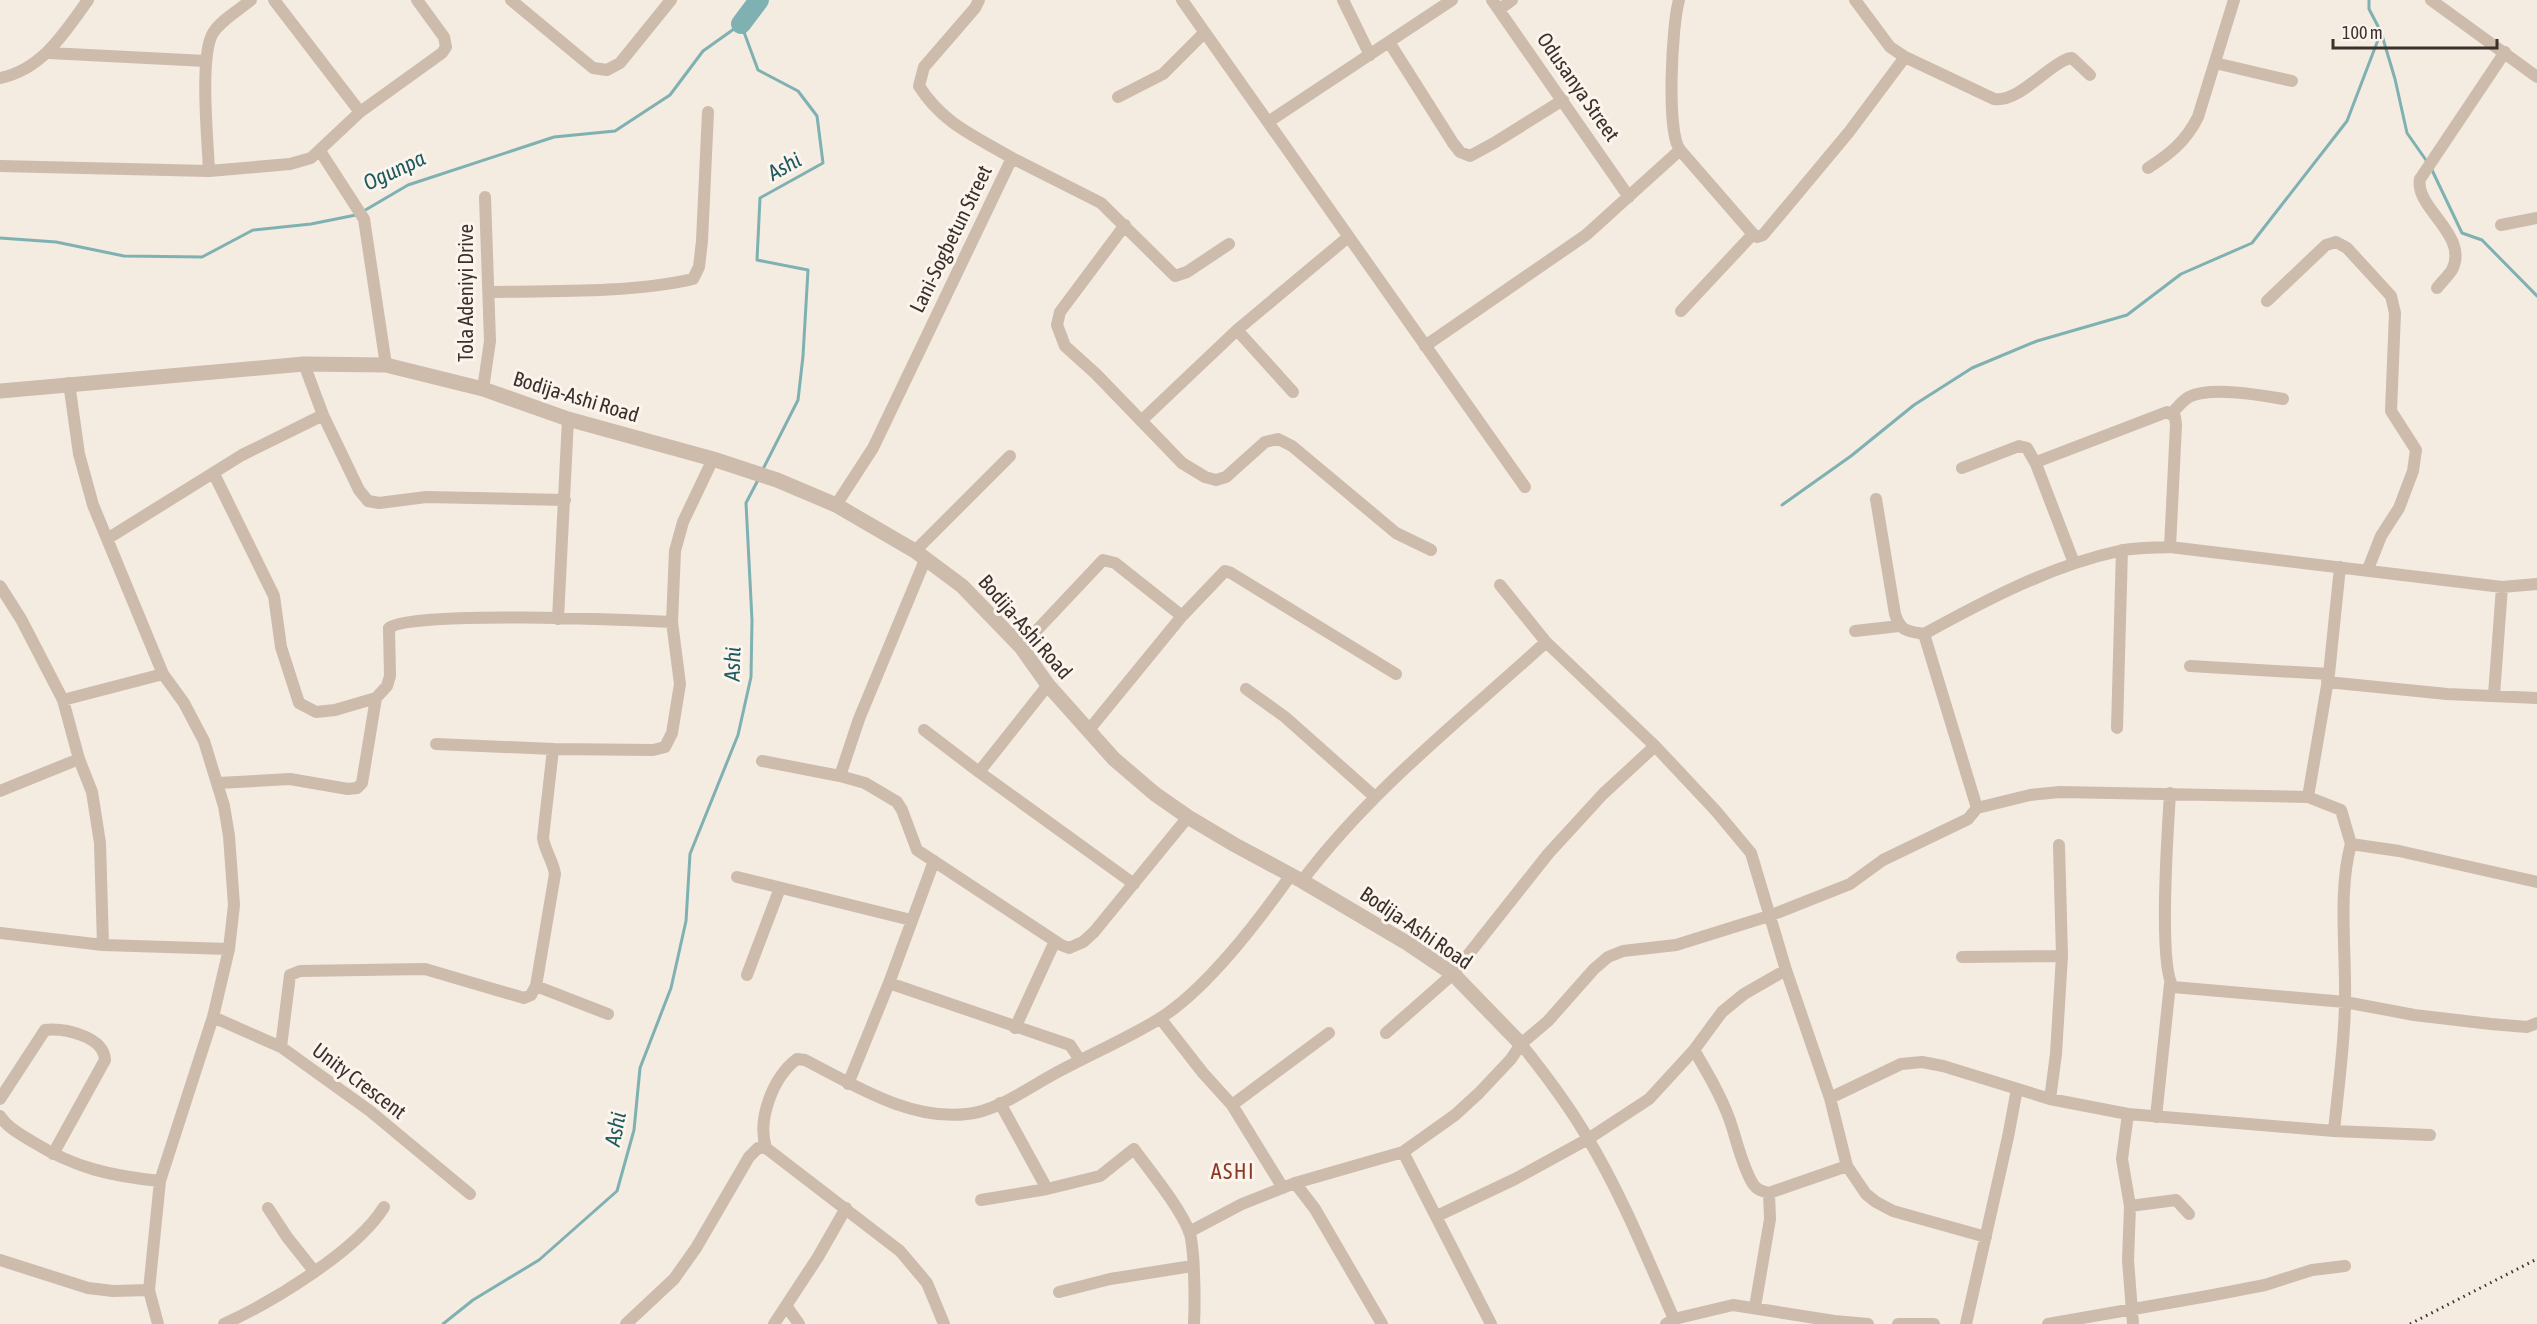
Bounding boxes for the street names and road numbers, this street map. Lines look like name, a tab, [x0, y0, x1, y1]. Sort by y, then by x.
street label: Odusanya Street	[1533, 28, 1625, 145]
street label: Lani-Sogbetun Street	[904, 161, 996, 316]
street label: Tola Adeniyi Drive	[453, 224, 477, 362]
street label: Bodija-Ashi Road	[511, 366, 642, 427]
street label: Bodija-Ashi Road	[974, 569, 1078, 683]
street label: Bodija-Ashi Road	[1356, 881, 1477, 974]
street label: Unity Crescent	[308, 1037, 411, 1123]

